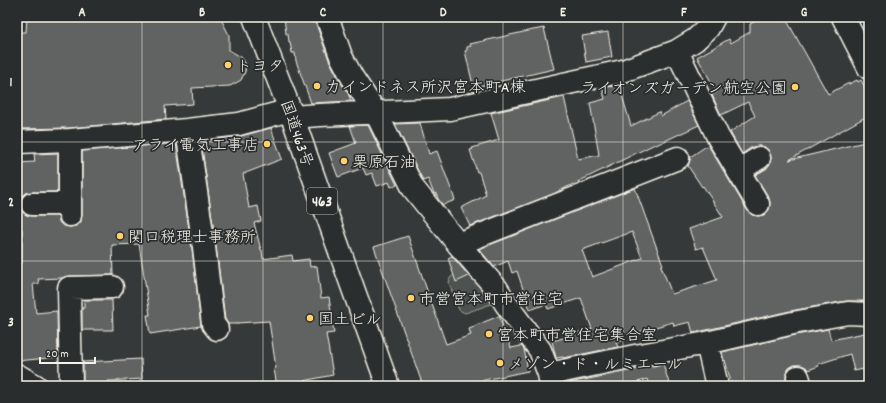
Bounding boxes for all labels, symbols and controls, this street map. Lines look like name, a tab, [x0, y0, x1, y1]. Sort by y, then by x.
text: A	[78, 4, 86, 23]
text: B	[199, 4, 205, 23]
text: C	[320, 4, 327, 23]
text: D	[440, 4, 447, 23]
text: E	[560, 4, 567, 23]
text: F	[681, 4, 687, 23]
text: G	[801, 4, 808, 23]
place label: トヨタ	[236, 56, 284, 79]
marker: トヨタ	[223, 60, 233, 70]
text: 1	[10, 74, 13, 93]
place label: カインドネス所沢宮本町A棟	[325, 77, 525, 100]
place label: ライオンズガーデン航空公園	[580, 78, 787, 101]
marker: カインドネス所沢宮本町A棟	[312, 81, 322, 91]
marker: ライオンズガーデン航空公園	[790, 82, 800, 92]
street label: 国道463号	[273, 97, 318, 170]
place label: アライ電気工事店	[132, 135, 259, 158]
marker: アライ電気工事店	[262, 139, 272, 149]
place label: 栗原石油	[352, 152, 416, 175]
marker: 栗原石油	[339, 156, 349, 166]
road number: 463	[307, 188, 337, 214]
text: 2	[8, 194, 14, 213]
place label: 関口税理士事務所	[128, 227, 256, 250]
marker: 関口税理士事務所	[115, 231, 125, 241]
place label: 市営宮本町市営住宅	[419, 289, 563, 312]
marker: 市営宮本町市営住宅	[406, 293, 416, 303]
place label: 国土ビル	[318, 309, 382, 332]
marker: 国土ビル	[305, 313, 315, 323]
text: 3	[8, 314, 14, 333]
place label: 宮本町市営住宅集合室	[497, 325, 657, 348]
marker: 宮本町市営住宅集合室	[484, 329, 494, 339]
scale bar	[40, 339, 95, 365]
text: 20 m	[46, 346, 69, 363]
place label: メゾン・ド・ルミエール	[508, 354, 683, 377]
marker: メゾン・ド・ルミエール	[495, 358, 505, 368]

